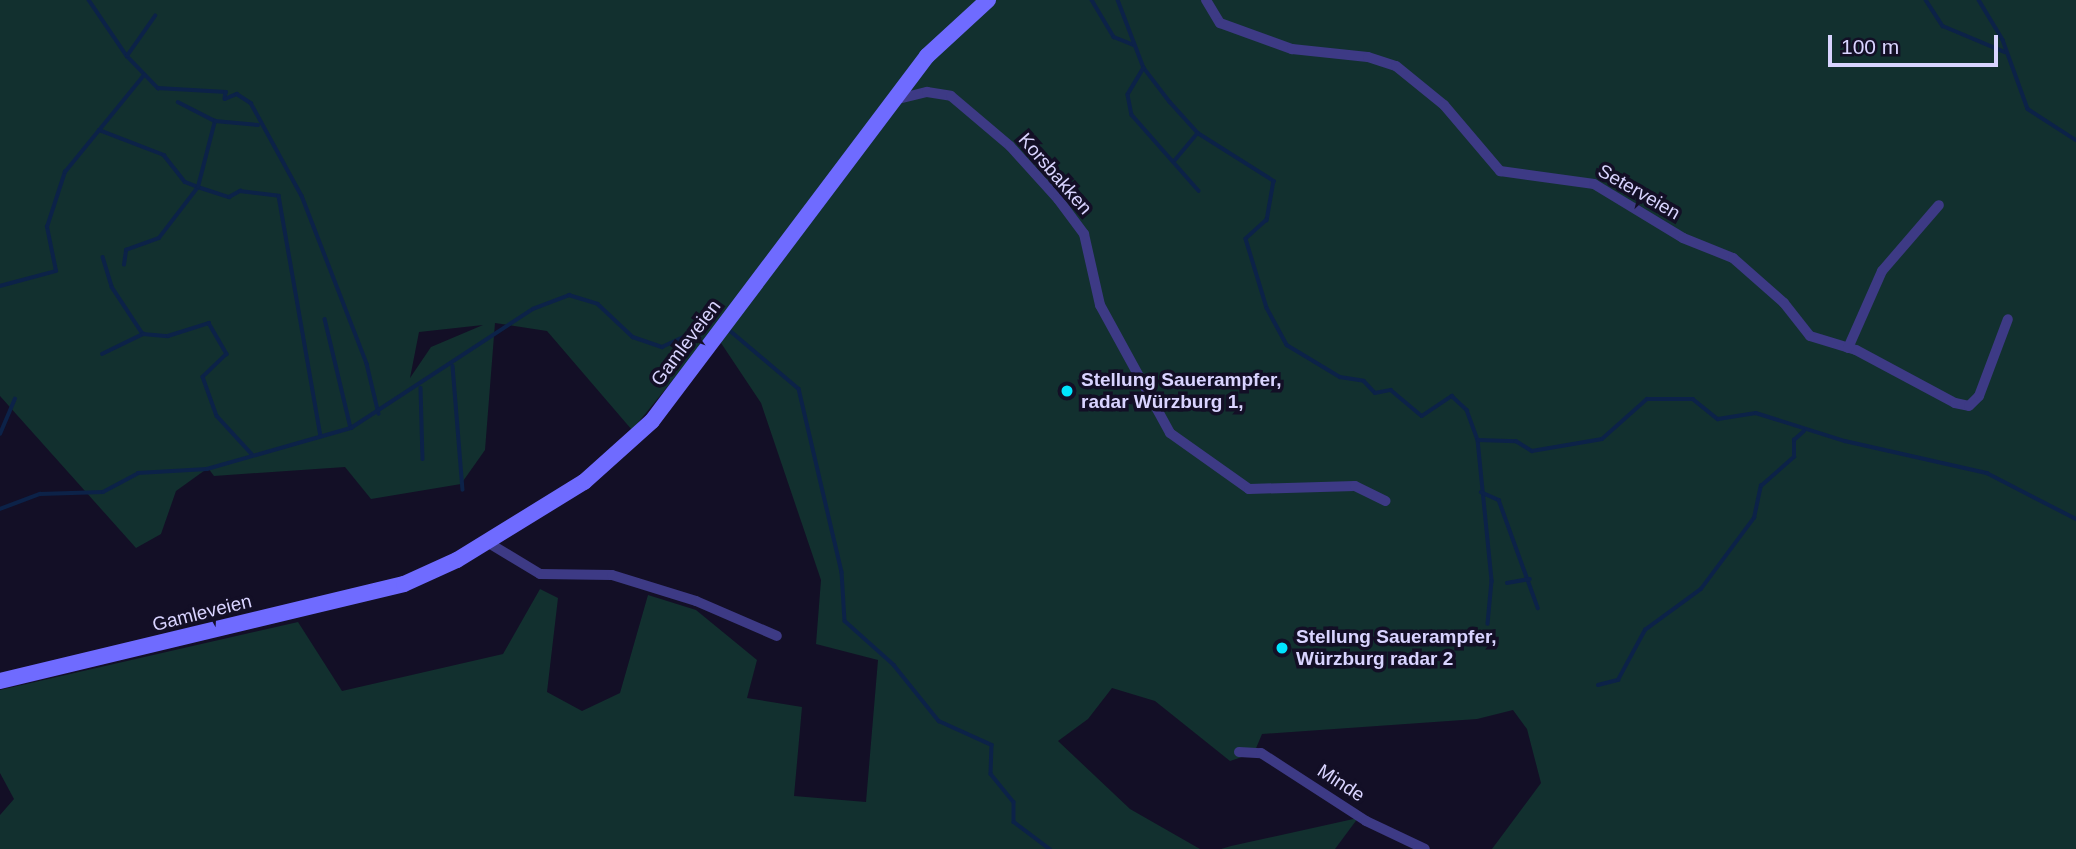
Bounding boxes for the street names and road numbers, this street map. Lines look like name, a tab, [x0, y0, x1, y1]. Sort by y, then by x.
street label: Korsbakken	[1013, 129, 1097, 219]
street label: Seterveien	[1594, 159, 1684, 225]
street label: Gamleveien	[646, 296, 726, 390]
street label: Gamleveien	[150, 590, 254, 636]
street label: Minde	[1313, 759, 1369, 807]

